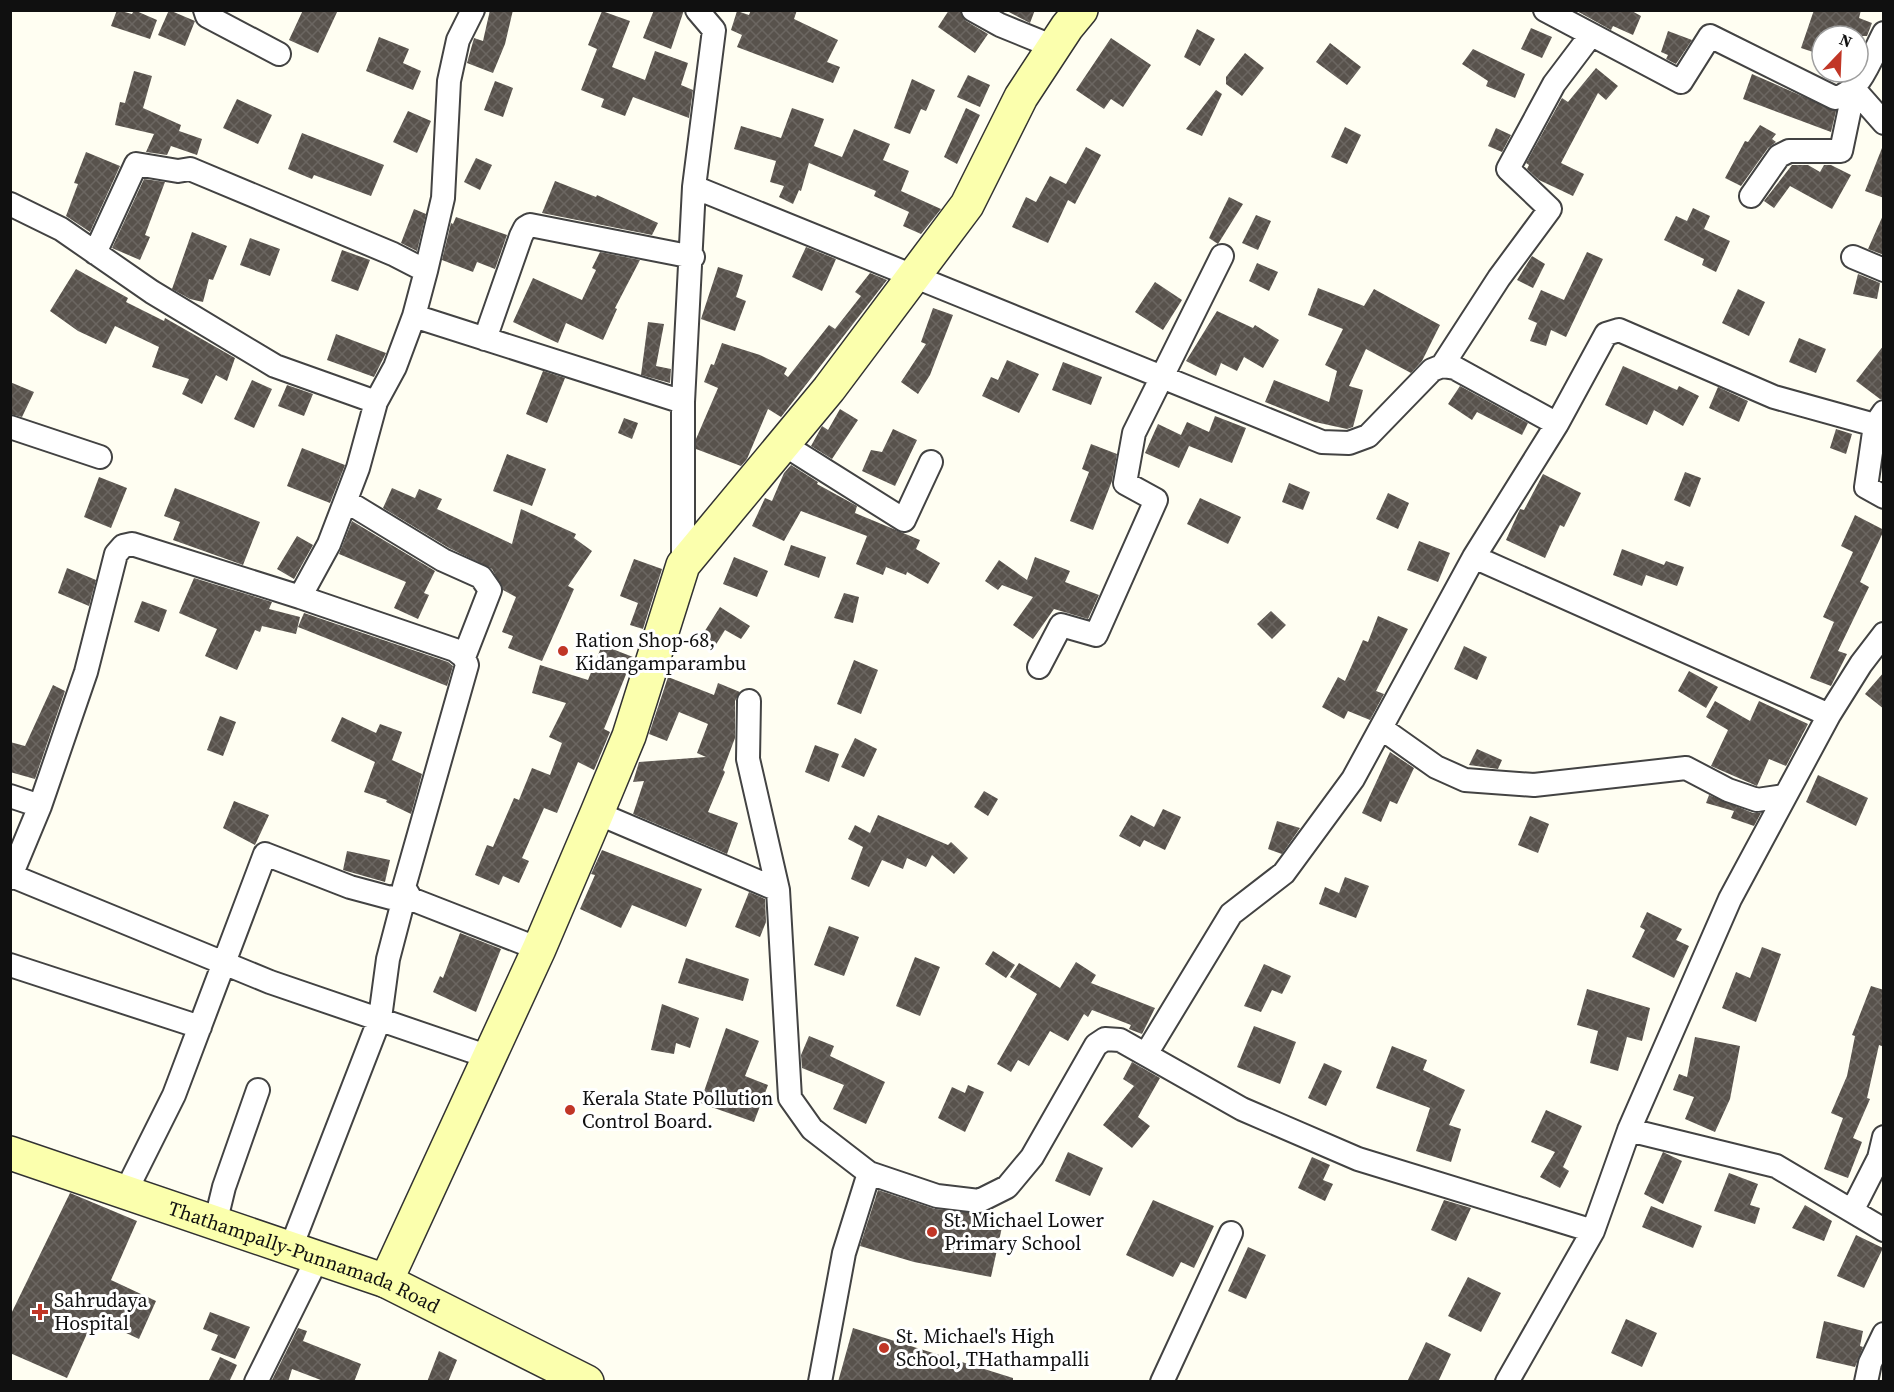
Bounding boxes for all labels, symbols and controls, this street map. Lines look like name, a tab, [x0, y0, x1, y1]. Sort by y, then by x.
north arrow	[1810, 24, 1870, 84]
text: N	[1836, 28, 1856, 53]
place label: Ration Shop-68, Kidangamparambu	[575, 626, 746, 677]
marker: Ration Shop-68, Kidangamparambu	[556, 644, 570, 658]
place label: Kerala State Pollution Control Board.	[582, 1084, 773, 1135]
marker: Kerala State Pollution Control Board.	[563, 1103, 577, 1117]
street label: Thathampally-Punnamada Road	[165, 1194, 445, 1320]
place label: St. Michael Lower Primary School	[944, 1206, 1105, 1257]
marker: St. Michael Lower Primary School	[925, 1225, 939, 1239]
place label: Sahrudaya Hospital	[54, 1286, 148, 1337]
marker: Sahrudaya Hospital	[31, 1303, 49, 1321]
place label: St. Michael's High School, THathampalli	[896, 1322, 1089, 1373]
marker: St. Michael's High School, THathampalli	[877, 1341, 891, 1355]

